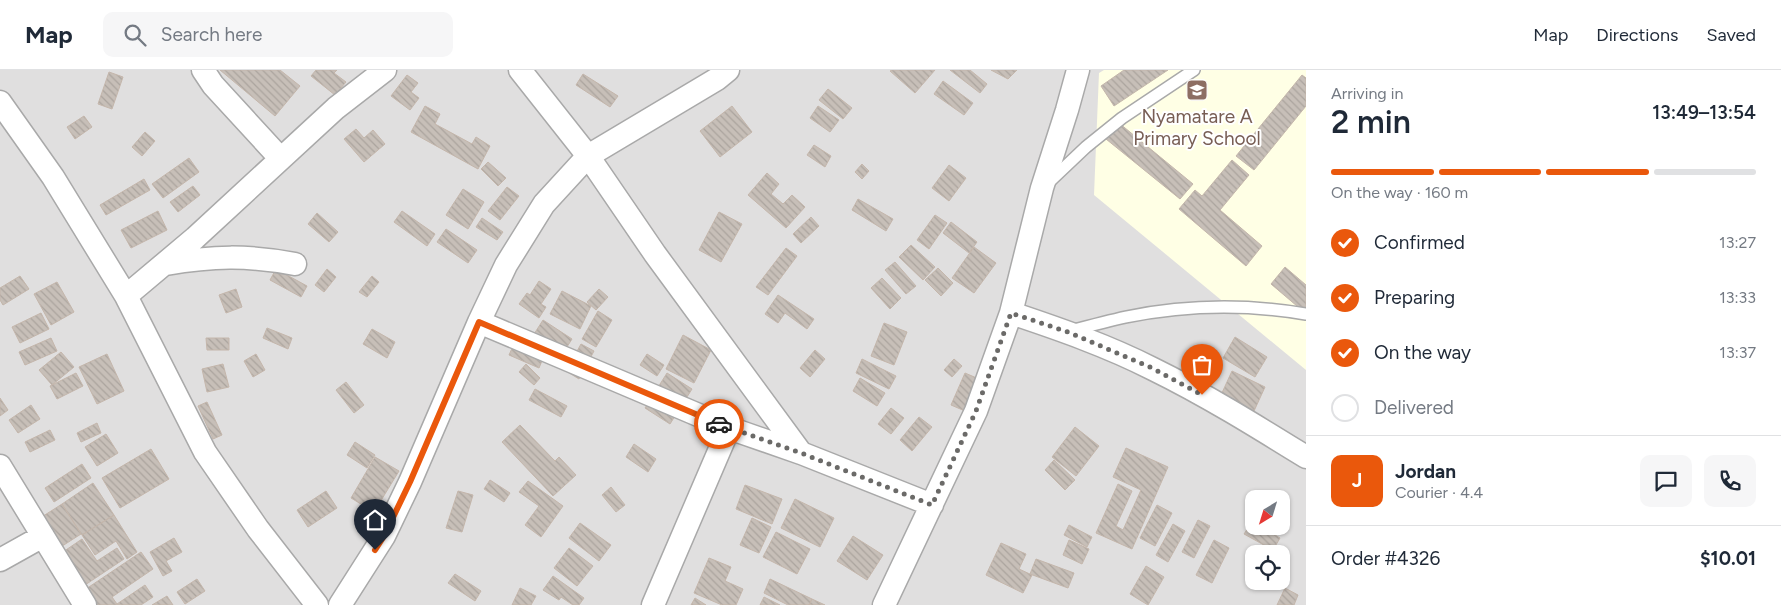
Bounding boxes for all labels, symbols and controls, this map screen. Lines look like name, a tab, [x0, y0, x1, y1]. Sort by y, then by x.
search box	[103, 12, 453, 57]
text: Map	[25, 20, 73, 49]
icon: search	[121, 21, 149, 49]
text: Search here	[161, 23, 262, 46]
text: Map	[1533, 24, 1568, 46]
text: Directions	[1596, 24, 1678, 46]
text: Saved	[1706, 24, 1756, 46]
school or university icon: Nyamatare A Primary School	[1185, 78, 1209, 102]
text: Arriving in	[1331, 84, 1403, 103]
text: 13:49–13:54	[1652, 101, 1756, 124]
text: 2 min	[1331, 103, 1411, 141]
place label: Nyamatare A Primary School	[1133, 105, 1261, 150]
text: On the way · 160 m	[1331, 183, 1468, 202]
icon: check	[1331, 229, 1359, 257]
text: Confirmed	[1374, 231, 1465, 254]
text: 13:27	[1719, 233, 1756, 252]
icon: check	[1331, 284, 1359, 312]
text: Preparing	[1374, 286, 1455, 309]
text: 13:33	[1719, 288, 1756, 307]
icon: check	[1331, 339, 1359, 367]
text: On the way	[1374, 341, 1471, 364]
text: 13:37	[1719, 343, 1756, 362]
pin	[1181, 344, 1223, 395]
icon: bag	[1188, 351, 1216, 379]
text: Delivered	[1374, 396, 1454, 419]
courier	[694, 399, 744, 449]
icon: car	[705, 410, 733, 438]
button: chat	[1640, 455, 1692, 507]
button: phone	[1704, 455, 1756, 507]
text: Jordan	[1395, 460, 1456, 483]
text: J	[1352, 469, 1362, 492]
text: Courier · 4.4	[1395, 483, 1483, 502]
north arrow	[1245, 490, 1290, 535]
map controls	[1245, 490, 1290, 590]
pin	[354, 499, 396, 550]
icon: home	[361, 506, 389, 534]
button: locate	[1245, 545, 1290, 590]
text: Order #4326	[1331, 547, 1440, 570]
text: $10.01	[1700, 547, 1756, 570]

